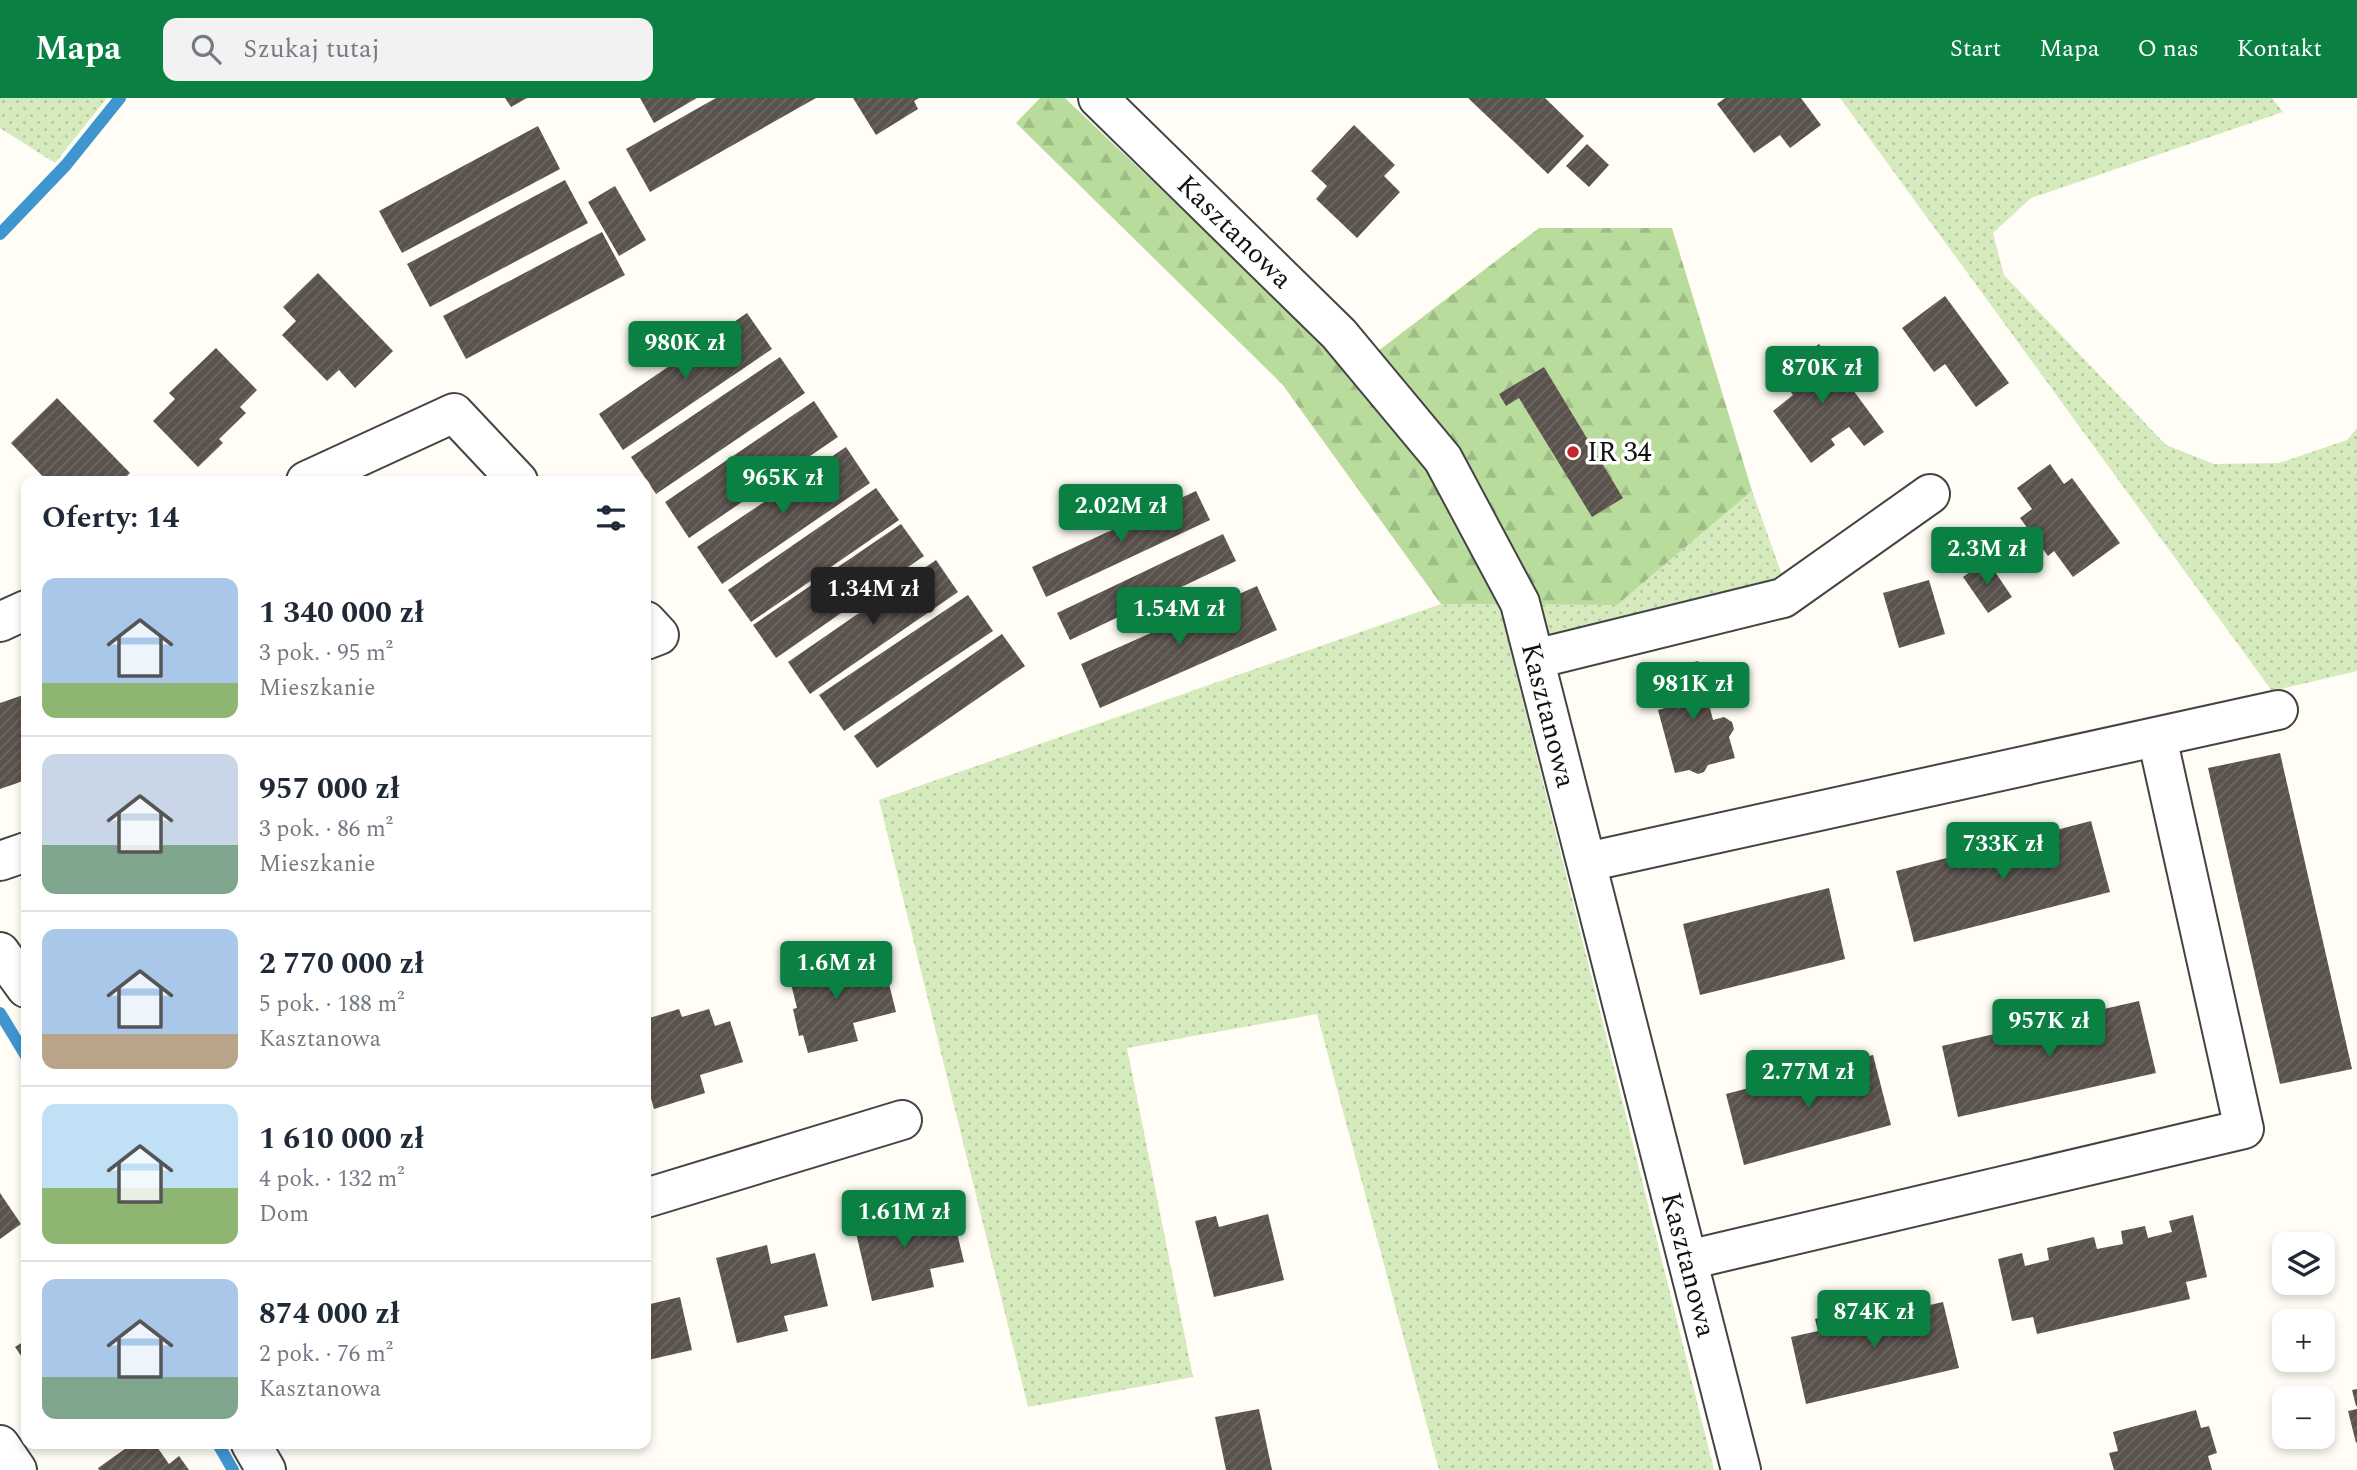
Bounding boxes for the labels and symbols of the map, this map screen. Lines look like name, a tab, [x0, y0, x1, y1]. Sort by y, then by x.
street label: Kasztanowa	[1166, 164, 1303, 299]
pin: 980K zł	[620, 322, 750, 381]
pin: 870K zł	[1757, 346, 1887, 406]
place label: IR 34	[1587, 431, 1651, 474]
marker: IR 34	[1565, 444, 1581, 460]
pin: 965K zł	[718, 456, 848, 516]
pin: 2.02M zł	[1049, 484, 1193, 544]
pin: 2.3M zł	[1922, 528, 2052, 587]
pin: 1.34M zł	[801, 568, 945, 627]
pin: 1.54M zł	[1107, 588, 1251, 647]
street label: Kasztanowa	[1509, 638, 1588, 793]
pin: 981K zł	[1628, 662, 1758, 722]
pin: 733K zł	[1938, 822, 2068, 882]
pin: 1.6M zł	[771, 942, 901, 1001]
pin: 957K zł	[1984, 1000, 2114, 1059]
pin: 2.77M zł	[1736, 1051, 1880, 1110]
street label: Kasztanowa	[1649, 1187, 1728, 1342]
pin: 1.61M zł	[832, 1190, 976, 1250]
pin: 874K zł	[1809, 1290, 1939, 1350]

